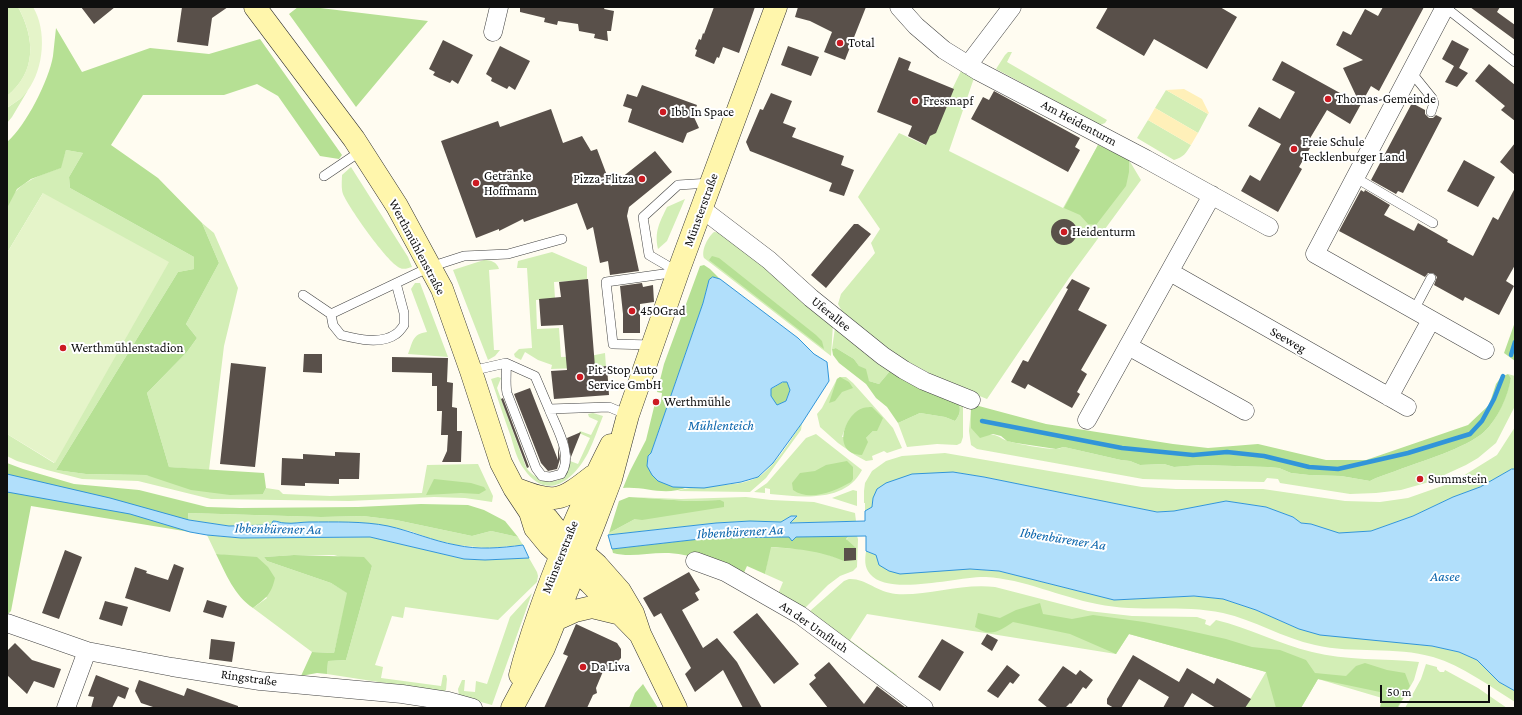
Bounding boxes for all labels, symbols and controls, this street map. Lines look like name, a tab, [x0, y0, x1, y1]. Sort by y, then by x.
place label: Total	[848, 35, 875, 51]
marker: Total	[835, 38, 845, 48]
place label: Thomas-Gemeinde	[1336, 91, 1436, 107]
place label: Fressnapf	[923, 93, 973, 109]
marker: Thomas-Gemeinde	[1323, 94, 1333, 104]
marker: Fressnapf	[910, 96, 920, 106]
street label: Am Heidenturm	[1038, 96, 1120, 150]
place label: Ibb In Space	[671, 104, 734, 120]
marker: Ibb In Space	[658, 107, 668, 117]
place label: Freie Schule Tecklenburger Land	[1302, 134, 1405, 165]
marker: Freie Schule Tecklenburger Land	[1289, 144, 1299, 154]
place label: Getränke Hoffmann	[484, 168, 537, 199]
place label: Pizza-Flitza	[573, 171, 634, 187]
street label: Münsterstraße	[681, 171, 721, 249]
marker: Pizza-Flitza	[637, 174, 647, 184]
marker: Getränke Hoffmann	[471, 178, 481, 188]
street label: Werthmühlenstraße	[385, 196, 449, 298]
place label: Heidenturm	[1072, 224, 1135, 240]
marker: Heidenturm	[1059, 227, 1069, 237]
street label: Uferallee	[808, 293, 854, 335]
place label: 450Grad	[640, 303, 686, 319]
marker: 450Grad	[627, 306, 637, 316]
street label: Seeweg	[1267, 324, 1309, 356]
place label: Werthmühlenstadion	[71, 340, 183, 356]
marker: Werthmühlenstadion	[58, 343, 68, 353]
place label: Pit-Stop Auto Service GmbH	[588, 362, 661, 393]
marker: Pit-Stop Auto Service GmbH	[575, 372, 585, 382]
place label: Werthmühle	[664, 394, 730, 410]
marker: Werthmühle	[651, 397, 661, 407]
water label: Mühlenteich	[688, 418, 754, 434]
place label: Summstein	[1428, 471, 1487, 487]
marker: Summstein	[1415, 474, 1425, 484]
street label: Münsterstraße	[538, 518, 582, 596]
water label: Ibbenbürener Aa	[235, 520, 321, 538]
water label: Ibbenbürener Aa	[696, 521, 784, 543]
water label: Ibbenbürener Aa	[1019, 524, 1107, 554]
water label: Aasee	[1430, 569, 1460, 585]
street label: An der Umfluth	[777, 598, 851, 656]
place label: Da Liva	[591, 659, 630, 675]
marker: Da Liva	[578, 662, 588, 672]
street label: Ringstraße	[220, 666, 278, 690]
scale bar	[1382, 677, 1492, 703]
text: 50 m	[1387, 685, 1411, 699]

